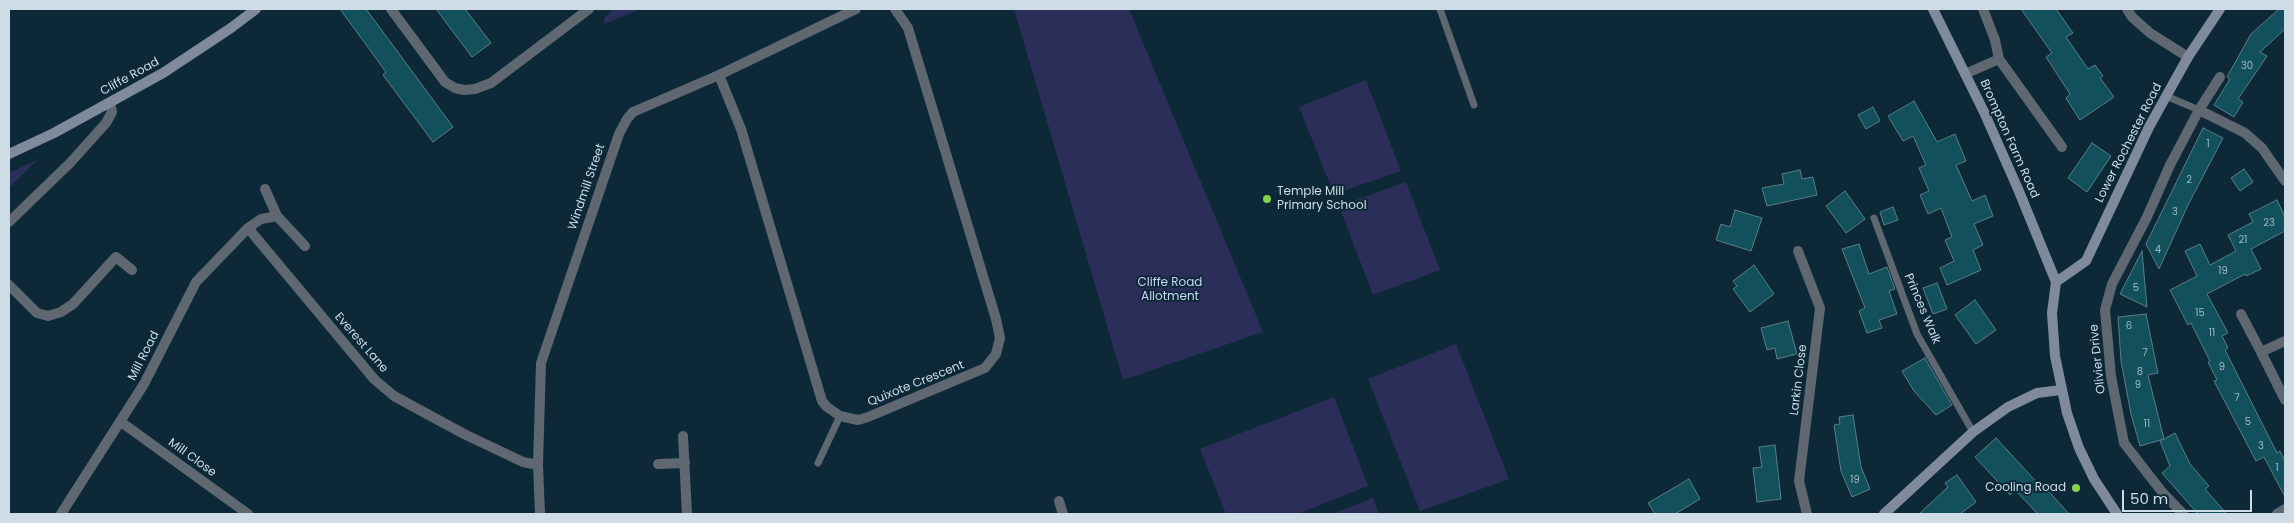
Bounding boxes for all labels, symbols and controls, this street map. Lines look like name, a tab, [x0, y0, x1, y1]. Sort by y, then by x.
street label: Cliffe Road	[98, 55, 162, 99]
house number: 30	[2241, 60, 2253, 72]
street label: Brompton Farm Road	[1976, 77, 2042, 201]
street label: Lower Rochester Road	[2093, 81, 2165, 205]
house number: 1	[2206, 138, 2210, 150]
street label: Windmill Street	[566, 142, 608, 232]
house number: 2	[2186, 174, 2192, 186]
place label: Temple Mill Primary School	[1277, 185, 1367, 213]
marker: Temple Mill Primary School	[1261, 193, 1273, 205]
house number: 3	[2172, 206, 2178, 218]
house number: 23	[2263, 217, 2275, 229]
house number: 21	[2239, 234, 2247, 246]
house number: 4	[2155, 244, 2161, 256]
house number: 19	[2218, 265, 2228, 277]
street label: Princes Walk	[1901, 272, 1943, 346]
park label: Cliffe Road Allotment	[1138, 276, 1202, 304]
house number: 5	[2133, 282, 2139, 294]
house number: 15	[2195, 307, 2205, 319]
street label: Everest Lane	[331, 310, 391, 376]
house number: 6	[2126, 320, 2132, 332]
street label: Olivier Drive	[2087, 323, 2109, 395]
house number: 11	[2209, 327, 2215, 339]
street label: Mill Road	[125, 329, 163, 383]
street label: Larkin Close	[1788, 344, 1810, 416]
house number: 7	[2142, 347, 2148, 359]
street label: Quixote Crescent	[866, 358, 966, 410]
house number: 9	[2219, 361, 2225, 373]
house number: 8	[2137, 366, 2143, 378]
house number: 9	[2135, 379, 2141, 391]
house number: 7	[2234, 392, 2240, 404]
house number: 5	[2245, 416, 2251, 428]
house number: 11	[2144, 418, 2150, 430]
street label: Mill Close	[165, 436, 219, 480]
house number: 3	[2258, 440, 2264, 452]
house number: 1	[2275, 462, 2279, 474]
house number: 19	[1850, 474, 1860, 486]
scale bar	[2124, 480, 2254, 512]
place label: Cooling Road	[1985, 481, 2066, 495]
marker: Cooling Road	[2070, 482, 2082, 494]
text: 50 m	[2130, 488, 2168, 509]

